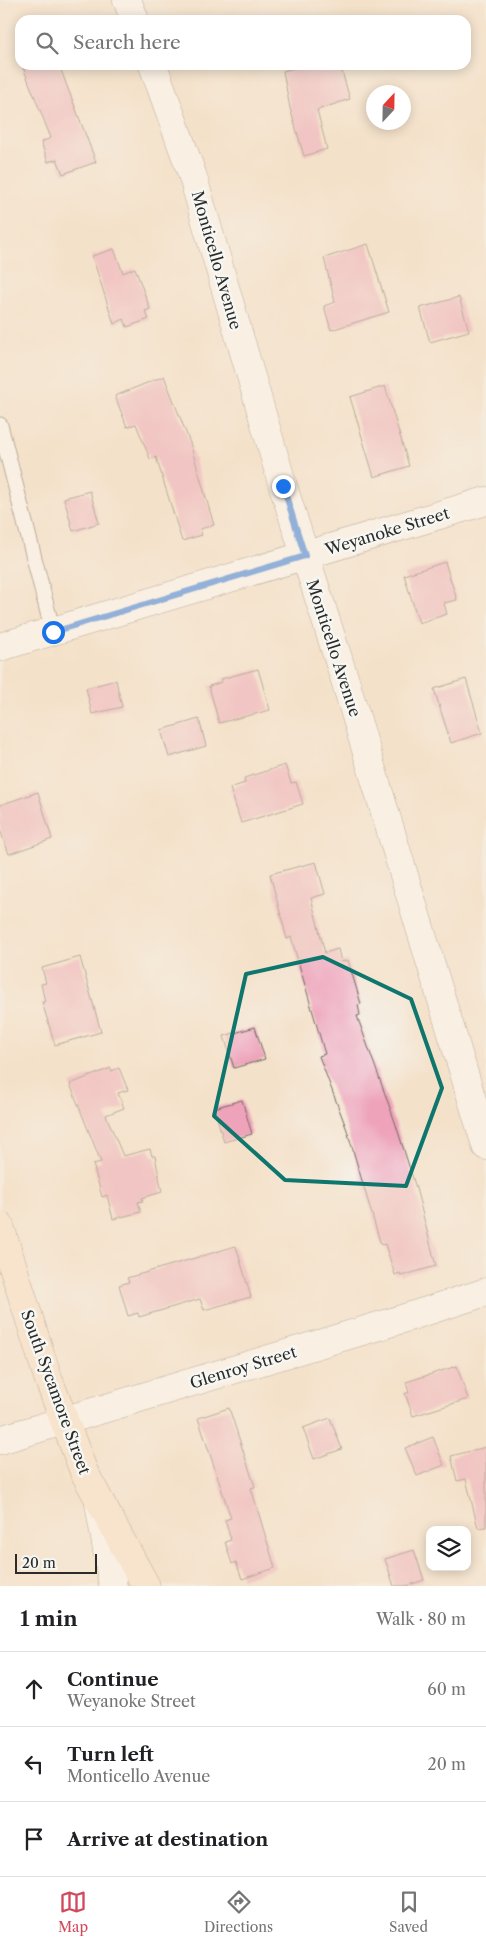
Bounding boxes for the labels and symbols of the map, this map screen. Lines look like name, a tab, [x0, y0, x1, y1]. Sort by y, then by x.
north arrow	[366, 85, 411, 130]
street label: Monticello Avenue	[188, 188, 246, 332]
route end	[272, 475, 295, 498]
street label: Weyanoke Street	[322, 503, 452, 560]
street label: Monticello Avenue	[302, 577, 366, 719]
route start	[42, 621, 65, 644]
street label: South Sycamore Street	[17, 1307, 95, 1477]
street label: Glenroy Street	[187, 1341, 299, 1393]
scale bar	[15, 1551, 98, 1574]

